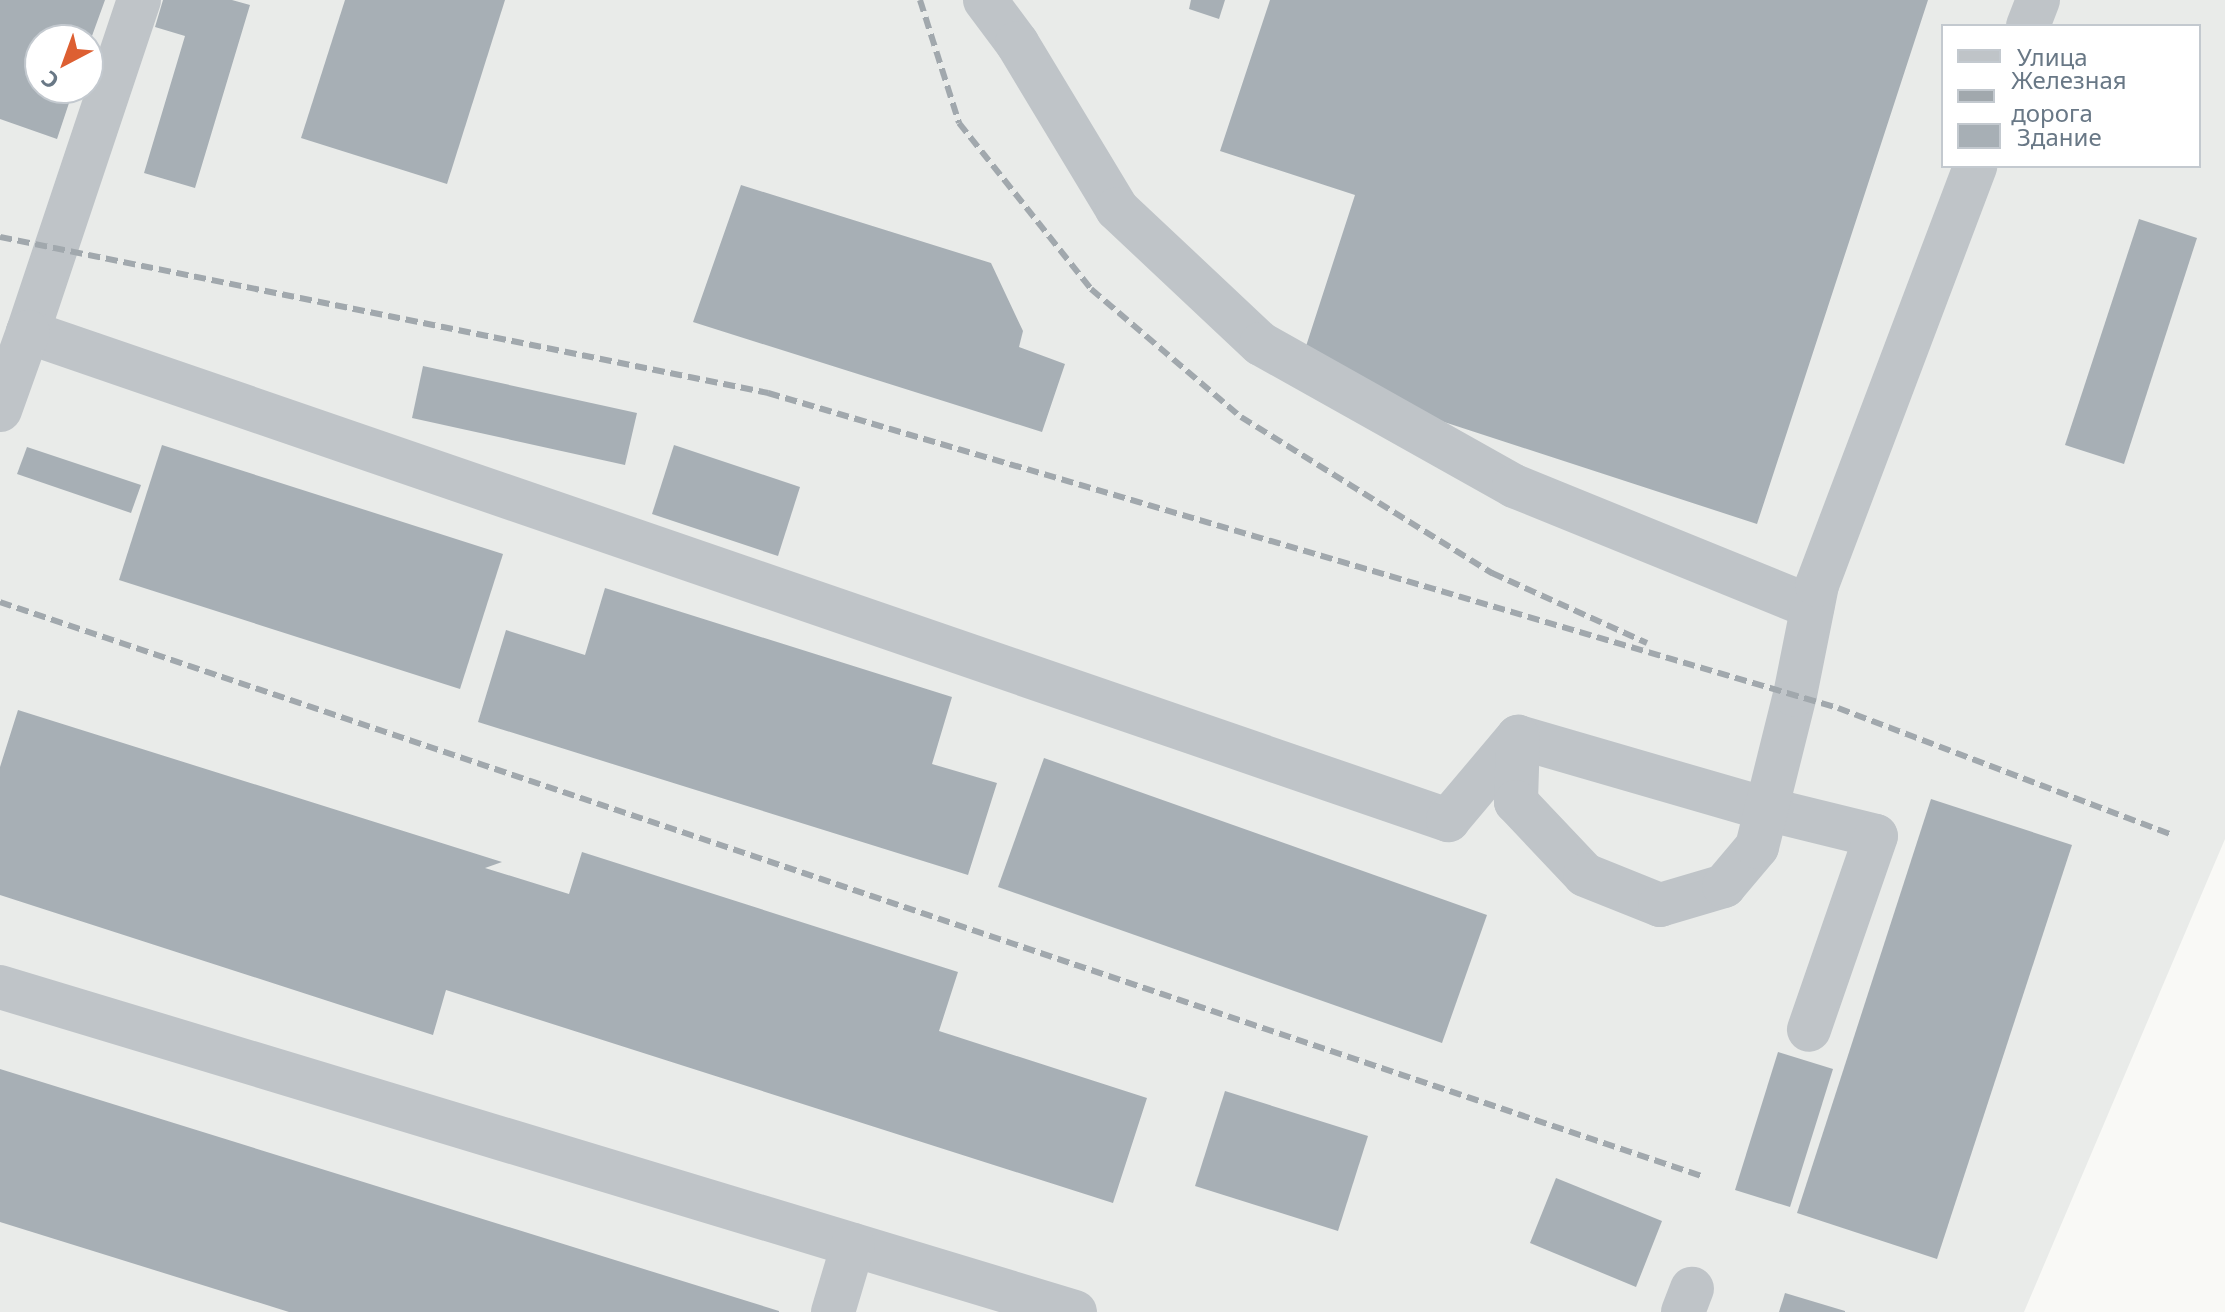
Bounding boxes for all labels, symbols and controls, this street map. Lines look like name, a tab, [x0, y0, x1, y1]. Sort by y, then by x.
north arrow	[24, 24, 104, 104]
legend	[1941, 24, 2201, 168]
text: Улица	[2017, 40, 2088, 73]
text: Железная дорога	[2011, 63, 2127, 129]
text: С	[34, 65, 65, 97]
text: Здание	[2017, 120, 2102, 153]

